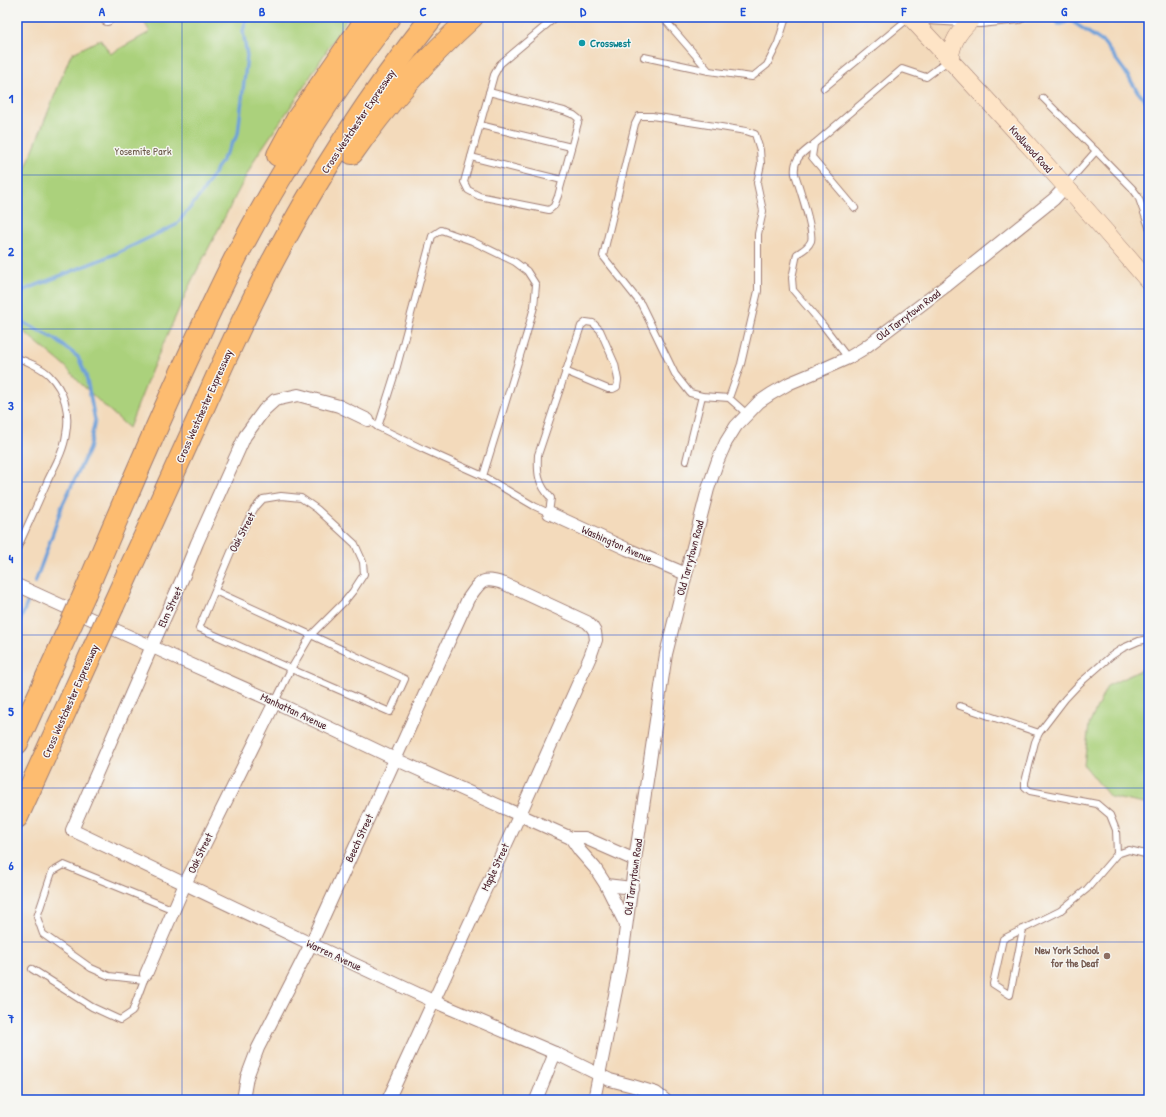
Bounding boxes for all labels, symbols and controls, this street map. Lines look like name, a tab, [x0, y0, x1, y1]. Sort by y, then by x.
text: A	[99, 2, 106, 20]
text: B	[259, 2, 266, 20]
text: C	[419, 2, 427, 20]
text: D	[580, 2, 587, 20]
text: E	[740, 2, 746, 20]
text: F	[901, 2, 908, 20]
text: G	[1061, 2, 1068, 20]
place label: Crosswest	[590, 36, 632, 50]
marker: Crosswest	[577, 38, 587, 48]
street label: Cross Westchester Expressway	[318, 66, 398, 176]
text: 1	[9, 89, 14, 107]
street label: Knollwood Road	[1006, 122, 1056, 176]
park label: Yosemite Park	[115, 144, 172, 158]
text: 2	[8, 242, 15, 260]
street label: Old Tarrytown Road	[873, 286, 944, 344]
street label: Cross Westchester Expressway	[173, 347, 236, 465]
text: 3	[8, 396, 14, 414]
street label: Oak Street	[226, 509, 258, 554]
street label: Old Tarrytown Road	[673, 518, 707, 597]
street label: Washington Avenue	[579, 522, 655, 566]
text: 4	[9, 549, 14, 567]
street label: Elm Street	[154, 584, 186, 630]
street label: Cross Westchester Expressway	[39, 642, 102, 760]
street label: Manhattan Avenue	[258, 689, 330, 733]
text: 5	[8, 702, 14, 720]
street label: Beech Street	[342, 812, 376, 864]
street label: Oak Street	[184, 830, 216, 875]
street label: Old Tarrytown Road	[621, 837, 645, 916]
street label: Maple Street	[478, 841, 512, 893]
text: 6	[8, 856, 14, 874]
street label: Warren Avenue	[304, 936, 364, 974]
place label: New York School for the Deaf	[1035, 943, 1100, 970]
marker: New York School for the Deaf	[1102, 951, 1112, 961]
text: 7	[7, 1009, 15, 1027]

